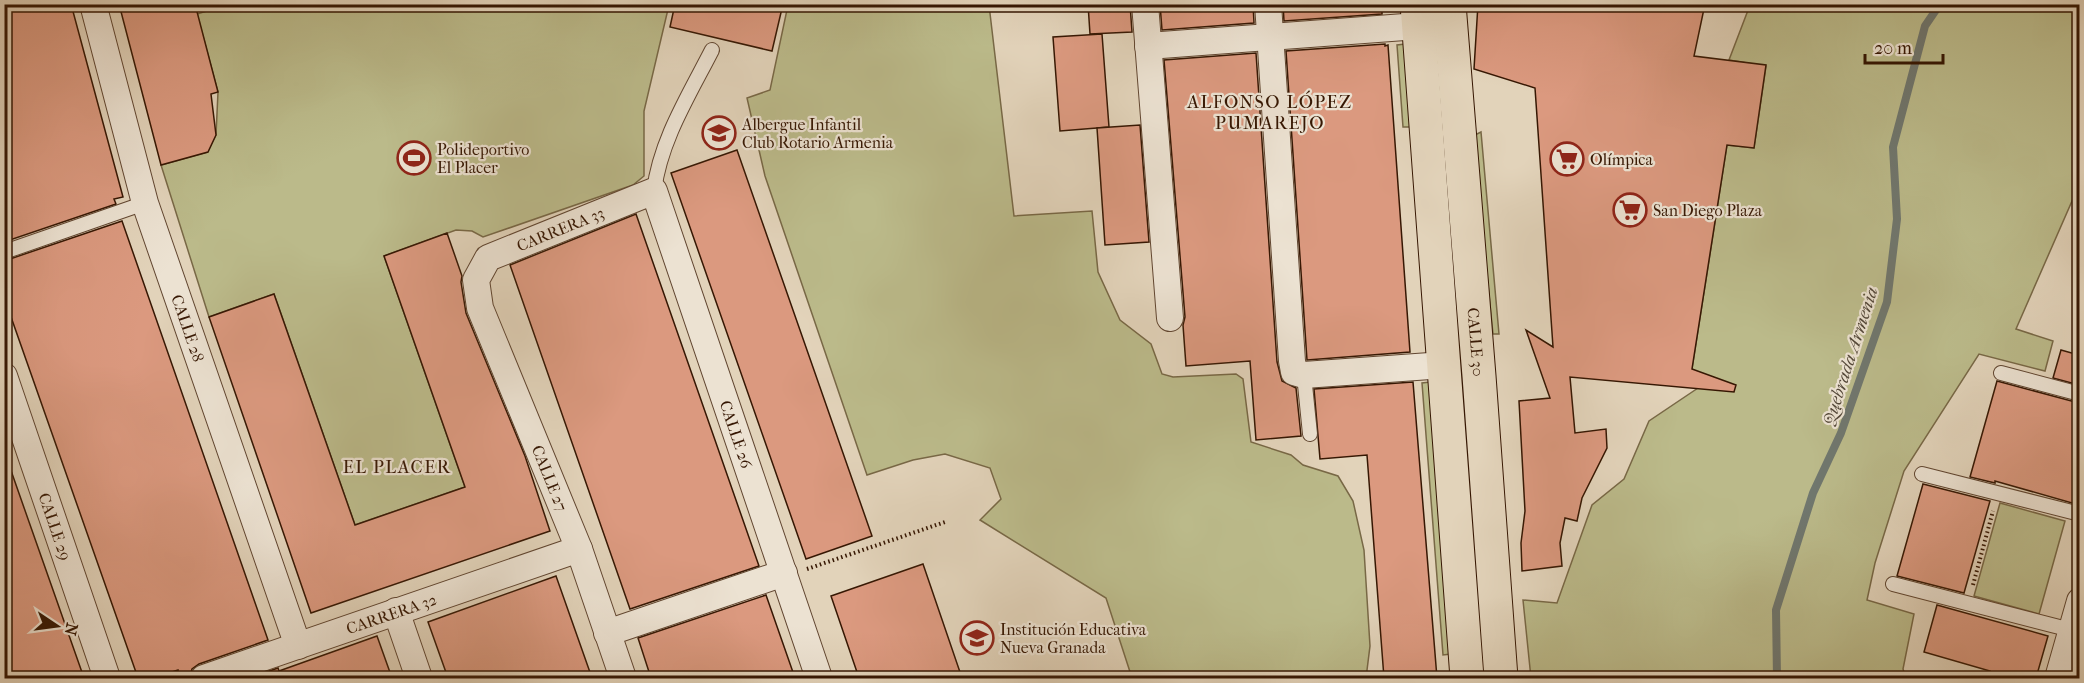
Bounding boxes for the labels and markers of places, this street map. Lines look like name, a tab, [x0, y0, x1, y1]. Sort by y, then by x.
school or university icon: Albergue Infantil Club Rotario Armenia	[701, 115, 737, 151]
place label: Albergue Infantil Club Rotario Armenia	[741, 115, 894, 152]
sports icon: Polideportivo El Placer	[396, 140, 432, 176]
place label: Polideportivo El Placer	[437, 140, 529, 177]
supermarket icon: Olímpica	[1549, 141, 1585, 177]
place label: Olímpica	[1590, 150, 1653, 169]
supermarket icon: San Diego Plaza	[1612, 192, 1648, 228]
place label: San Diego Plaza	[1653, 201, 1763, 220]
school or university icon: Institución Educativa Nueva Granada	[959, 620, 995, 656]
place label: Institución Educativa Nueva Granada	[1000, 620, 1147, 657]

